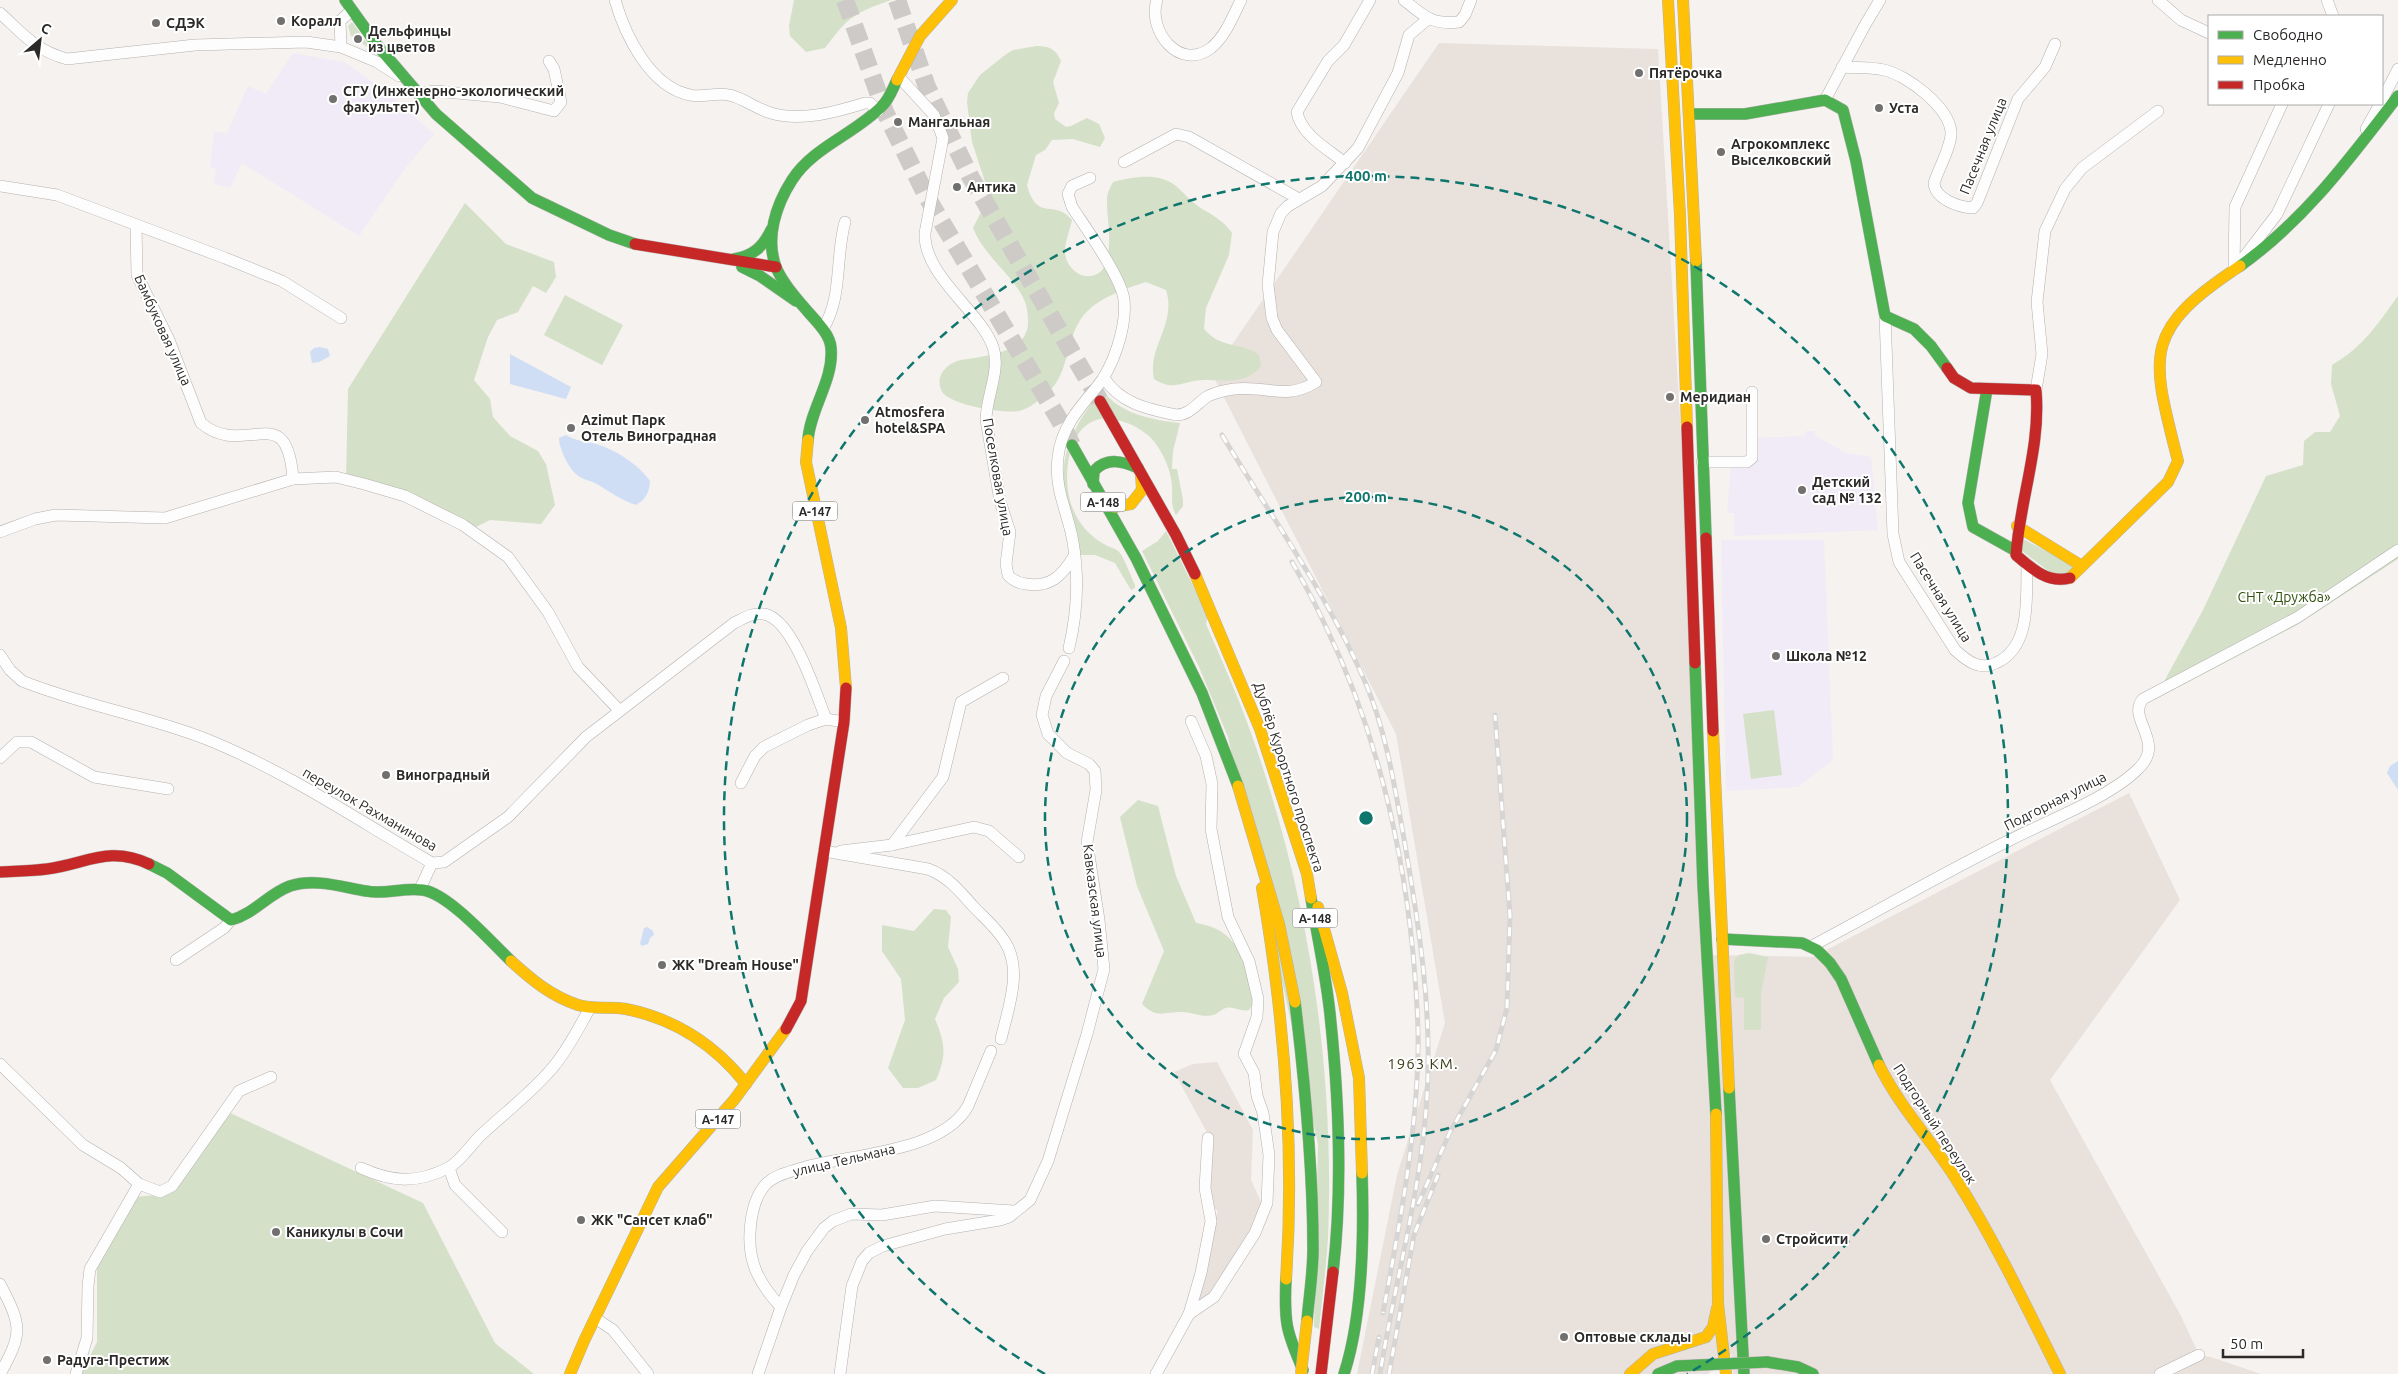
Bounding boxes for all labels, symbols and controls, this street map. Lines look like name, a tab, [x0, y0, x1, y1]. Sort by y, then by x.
place label: Коралл	[291, 13, 342, 29]
north arrow	[15, 15, 65, 65]
place label: СДЭК	[166, 15, 206, 31]
marker: Коралл	[275, 15, 287, 27]
legend	[2208, 15, 2383, 105]
marker: СДЭК	[150, 17, 162, 29]
text: С	[38, 19, 54, 38]
place label: Дельфинцы из цветов	[368, 23, 451, 55]
text: Свободно	[2253, 26, 2323, 43]
marker: Дельфинцы из цветов	[352, 33, 364, 45]
text: Медленно	[2253, 51, 2327, 68]
place label: Пятёрочка	[1649, 65, 1722, 81]
marker: Пятёрочка	[1633, 67, 1645, 79]
text: Пробка	[2253, 76, 2305, 93]
place label: СГУ (Инженерно-экологический факультет)	[343, 83, 564, 115]
marker: СГУ (Инженерно-экологический факультет)	[327, 93, 339, 105]
street label: Пасечная улица	[1956, 95, 2010, 197]
place label: Уста	[1889, 100, 1919, 116]
marker: Уста	[1873, 102, 1885, 114]
place label: Мангальная	[908, 114, 990, 130]
marker: Мангальная	[892, 116, 904, 128]
place label: Агрокомплекс Выселковский	[1731, 136, 1831, 168]
marker: Агрокомплекс Выселковский	[1715, 146, 1727, 158]
text: 400 m	[1345, 167, 1387, 184]
place label: Антика	[967, 179, 1016, 195]
marker: Антика	[951, 181, 963, 193]
street label: Бамбуковая улица	[131, 272, 195, 388]
place label: Меридиан	[1680, 389, 1751, 405]
marker: Меридиан	[1664, 391, 1676, 403]
place label: Atmosfera hotel&SPA	[875, 404, 945, 436]
place label: Azimut Парк Отель Виноградная	[581, 412, 717, 444]
marker: Atmosfera hotel&SPA	[859, 414, 871, 426]
street label: Поселковая улица	[980, 417, 1016, 537]
marker: Azimut Парк Отель Виноградная	[565, 422, 577, 434]
place label: Детский сад № 132	[1812, 474, 1882, 506]
marker: Детский сад № 132	[1796, 484, 1808, 496]
text: 200 m	[1345, 488, 1387, 505]
road number: А-148	[1080, 492, 1126, 512]
road number: А-147	[792, 502, 838, 520]
street label: Пасечная улица	[1907, 549, 1975, 645]
park label: СНТ «Дружба»	[2238, 589, 2331, 605]
place label: Школа №12	[1786, 648, 1867, 664]
marker: Школа №12	[1770, 650, 1782, 662]
street label: Дублёр Курортного проспекта	[1251, 680, 1327, 874]
street label: переулок Рахманинова	[300, 764, 440, 854]
place label: Виноградный	[396, 767, 490, 783]
street label: Подгорная улица	[2001, 768, 2109, 834]
marker: Виноградный	[380, 769, 392, 781]
centre of rings	[1357, 809, 1375, 827]
street label: Кавказская улица	[1080, 843, 1110, 959]
road number: А-148	[1292, 908, 1338, 928]
place label: ЖК "Dream House"	[672, 957, 799, 973]
marker: ЖК "Dream House"	[656, 959, 668, 971]
district label: 1963 КМ.	[1387, 1055, 1459, 1072]
street label: Подгорный переулок	[1890, 1061, 1980, 1187]
road number: А-147	[696, 1110, 740, 1128]
street label: улица Тельмана	[791, 1140, 897, 1180]
place label: ЖК "Сансет клаб"	[591, 1212, 713, 1228]
marker: ЖК "Сансет клаб"	[575, 1214, 587, 1226]
place label: Каникулы в Сочи	[286, 1224, 403, 1240]
marker: Каникулы в Сочи	[270, 1226, 282, 1238]
place label: Стройсити	[1776, 1231, 1848, 1247]
marker: Стройсити	[1760, 1233, 1772, 1245]
scale bar	[2223, 1326, 2303, 1358]
place label: Оптовые склады	[1574, 1329, 1691, 1345]
marker: Оптовые склады	[1558, 1331, 1570, 1343]
text: 50 m	[2230, 1335, 2263, 1352]
place label: Радуга-Престиж	[57, 1352, 170, 1368]
marker: Радуга-Престиж	[41, 1354, 53, 1366]

